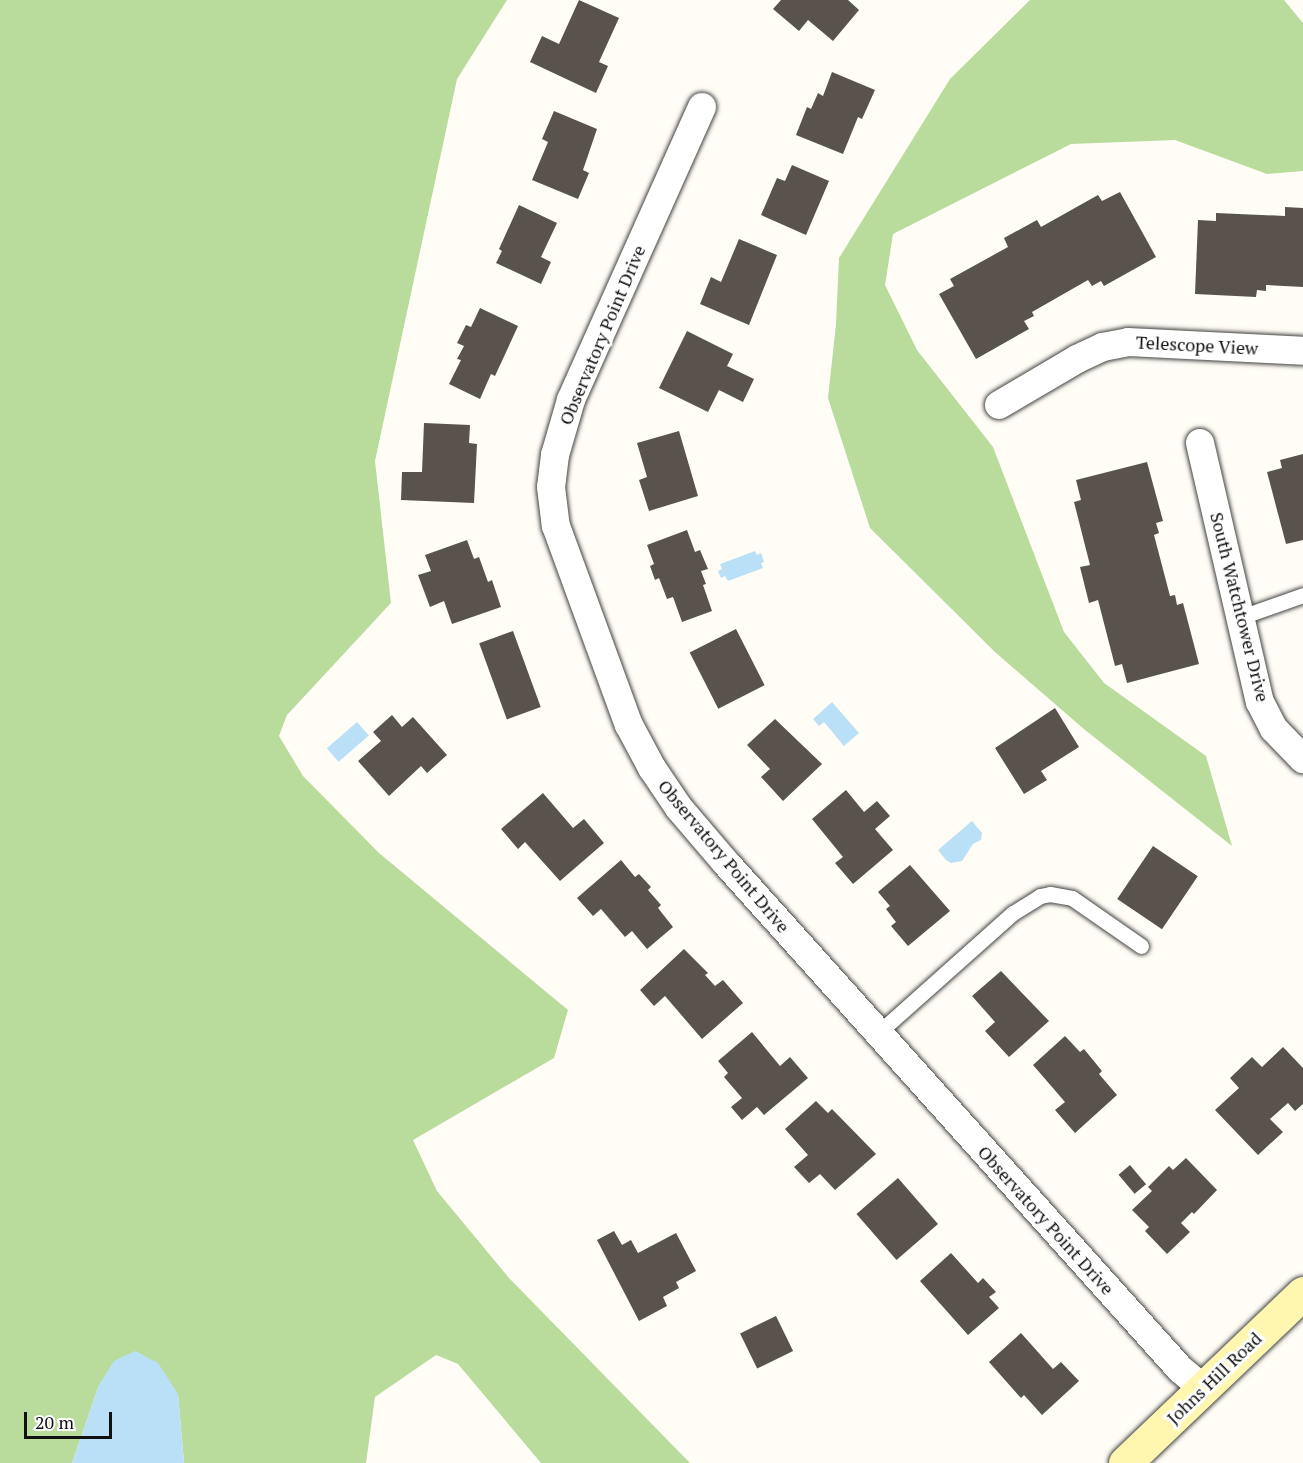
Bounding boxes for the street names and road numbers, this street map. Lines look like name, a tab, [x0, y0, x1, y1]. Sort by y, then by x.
street label: Observatory Point Drive	[554, 242, 650, 428]
street label: Telescope View	[1135, 331, 1259, 359]
street label: South Watchtower Drive	[1206, 510, 1274, 704]
street label: Observatory Point Drive	[654, 775, 794, 937]
street label: Observatory Point Drive	[973, 1141, 1119, 1299]
street label: Johns Hill Road	[1162, 1327, 1266, 1429]

